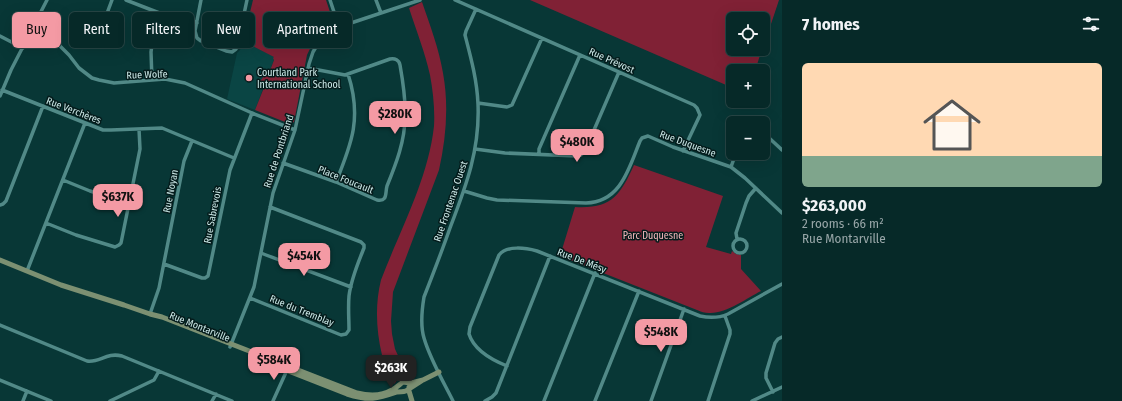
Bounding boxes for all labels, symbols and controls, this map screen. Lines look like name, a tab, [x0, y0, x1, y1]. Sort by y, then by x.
chip: Buy	[12, 12, 61, 48]
chip: Rent	[69, 12, 124, 48]
chip: Filters	[132, 12, 194, 48]
chip: New	[202, 12, 255, 48]
chip: Apartment	[263, 12, 352, 48]
map controls	[726, 12, 770, 160]
button: locate	[726, 12, 770, 56]
icon: filters	[1080, 13, 1102, 35]
text: 7 homes	[802, 14, 860, 35]
street label: Rue Prévost	[587, 46, 637, 77]
button: +	[726, 64, 770, 108]
place label: Courtland Park International School	[257, 67, 341, 91]
street label: Rue Wolfe	[126, 68, 168, 82]
marker: Courtland Park International School	[244, 73, 254, 83]
icon: home	[916, 89, 988, 161]
street label: Rue Verchères	[44, 95, 103, 127]
pin: $280K	[367, 101, 423, 135]
text: $280K	[378, 106, 412, 121]
street label: Rue de Pontbriand	[261, 113, 296, 189]
button: −	[726, 116, 770, 160]
street label: Rue Duquesne	[658, 128, 717, 160]
pin: $480K	[549, 129, 605, 163]
text: $480K	[560, 134, 594, 149]
street label: Rue Frontenac Ouest	[432, 159, 471, 243]
street label: Place Foucault	[316, 163, 376, 197]
street label: Rue Noyan	[161, 169, 181, 214]
pin: $637K	[90, 184, 146, 218]
street label: Rue Sabrevois	[202, 186, 224, 245]
text: $637K	[102, 189, 134, 204]
text: $263,000	[802, 195, 866, 216]
text: 2 rooms · 66 m²	[802, 216, 884, 231]
park label: Parc Duquesne	[623, 230, 683, 242]
text: Rue Montarville	[802, 231, 886, 246]
pin: $454K	[276, 243, 332, 277]
street label: Rue De Mésy	[555, 246, 608, 276]
text: $454K	[287, 248, 321, 263]
street label: Rue du Tremblay	[268, 293, 336, 329]
street label: Rue Montarville	[168, 309, 232, 345]
pin: $548K	[633, 319, 689, 353]
text: $548K	[644, 324, 678, 339]
pin: $584K	[246, 347, 302, 381]
text: $584K	[257, 352, 291, 367]
pin: $263K	[363, 355, 419, 389]
text: $263K	[375, 360, 407, 375]

